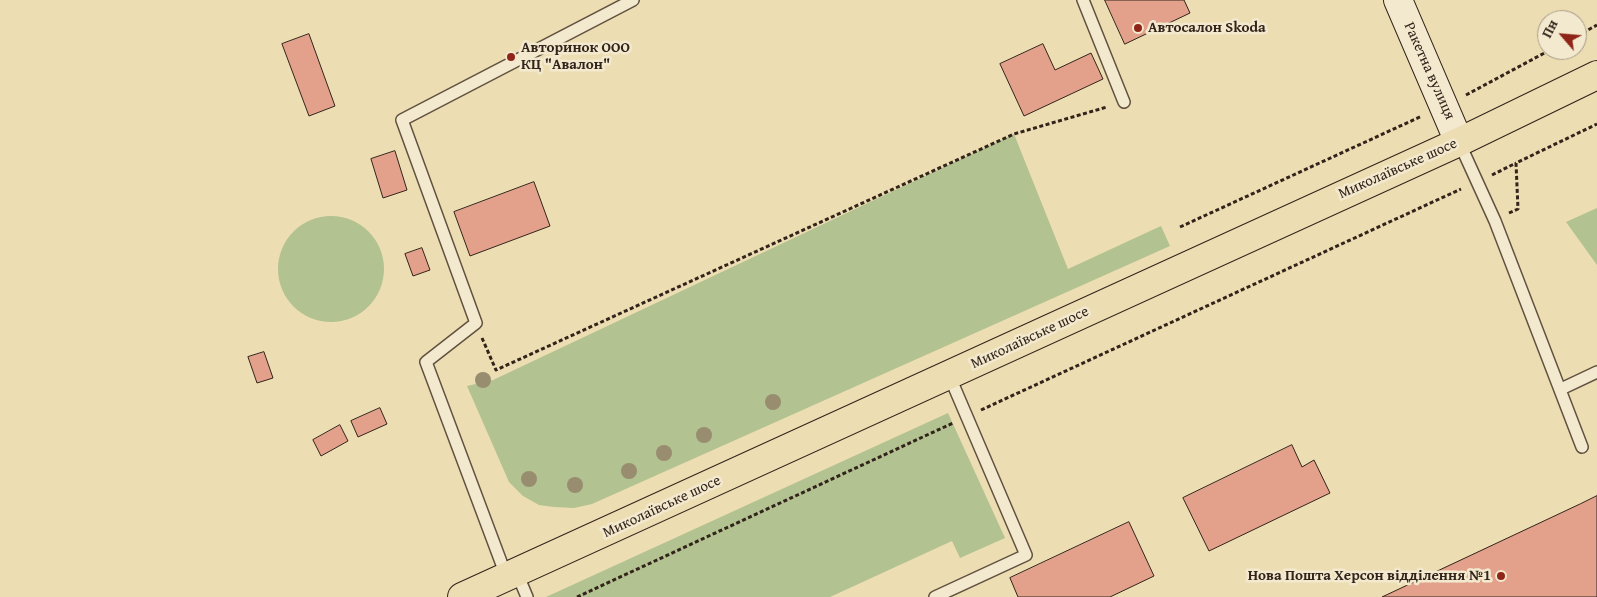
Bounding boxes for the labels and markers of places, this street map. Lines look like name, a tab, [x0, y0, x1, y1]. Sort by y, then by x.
place label: Автосалон Skoda	[1148, 19, 1266, 37]
marker: Автосалон Skoda	[1132, 22, 1144, 34]
place label: Авторинок ООО КЦ "Авалон"	[521, 39, 630, 74]
marker: Авторинок ООО КЦ "Авалон"	[505, 51, 517, 63]
place label: Нова Пошта Херсон відділення №1	[1248, 567, 1491, 585]
marker: Нова Пошта Херсон відділення №1	[1495, 570, 1507, 582]

